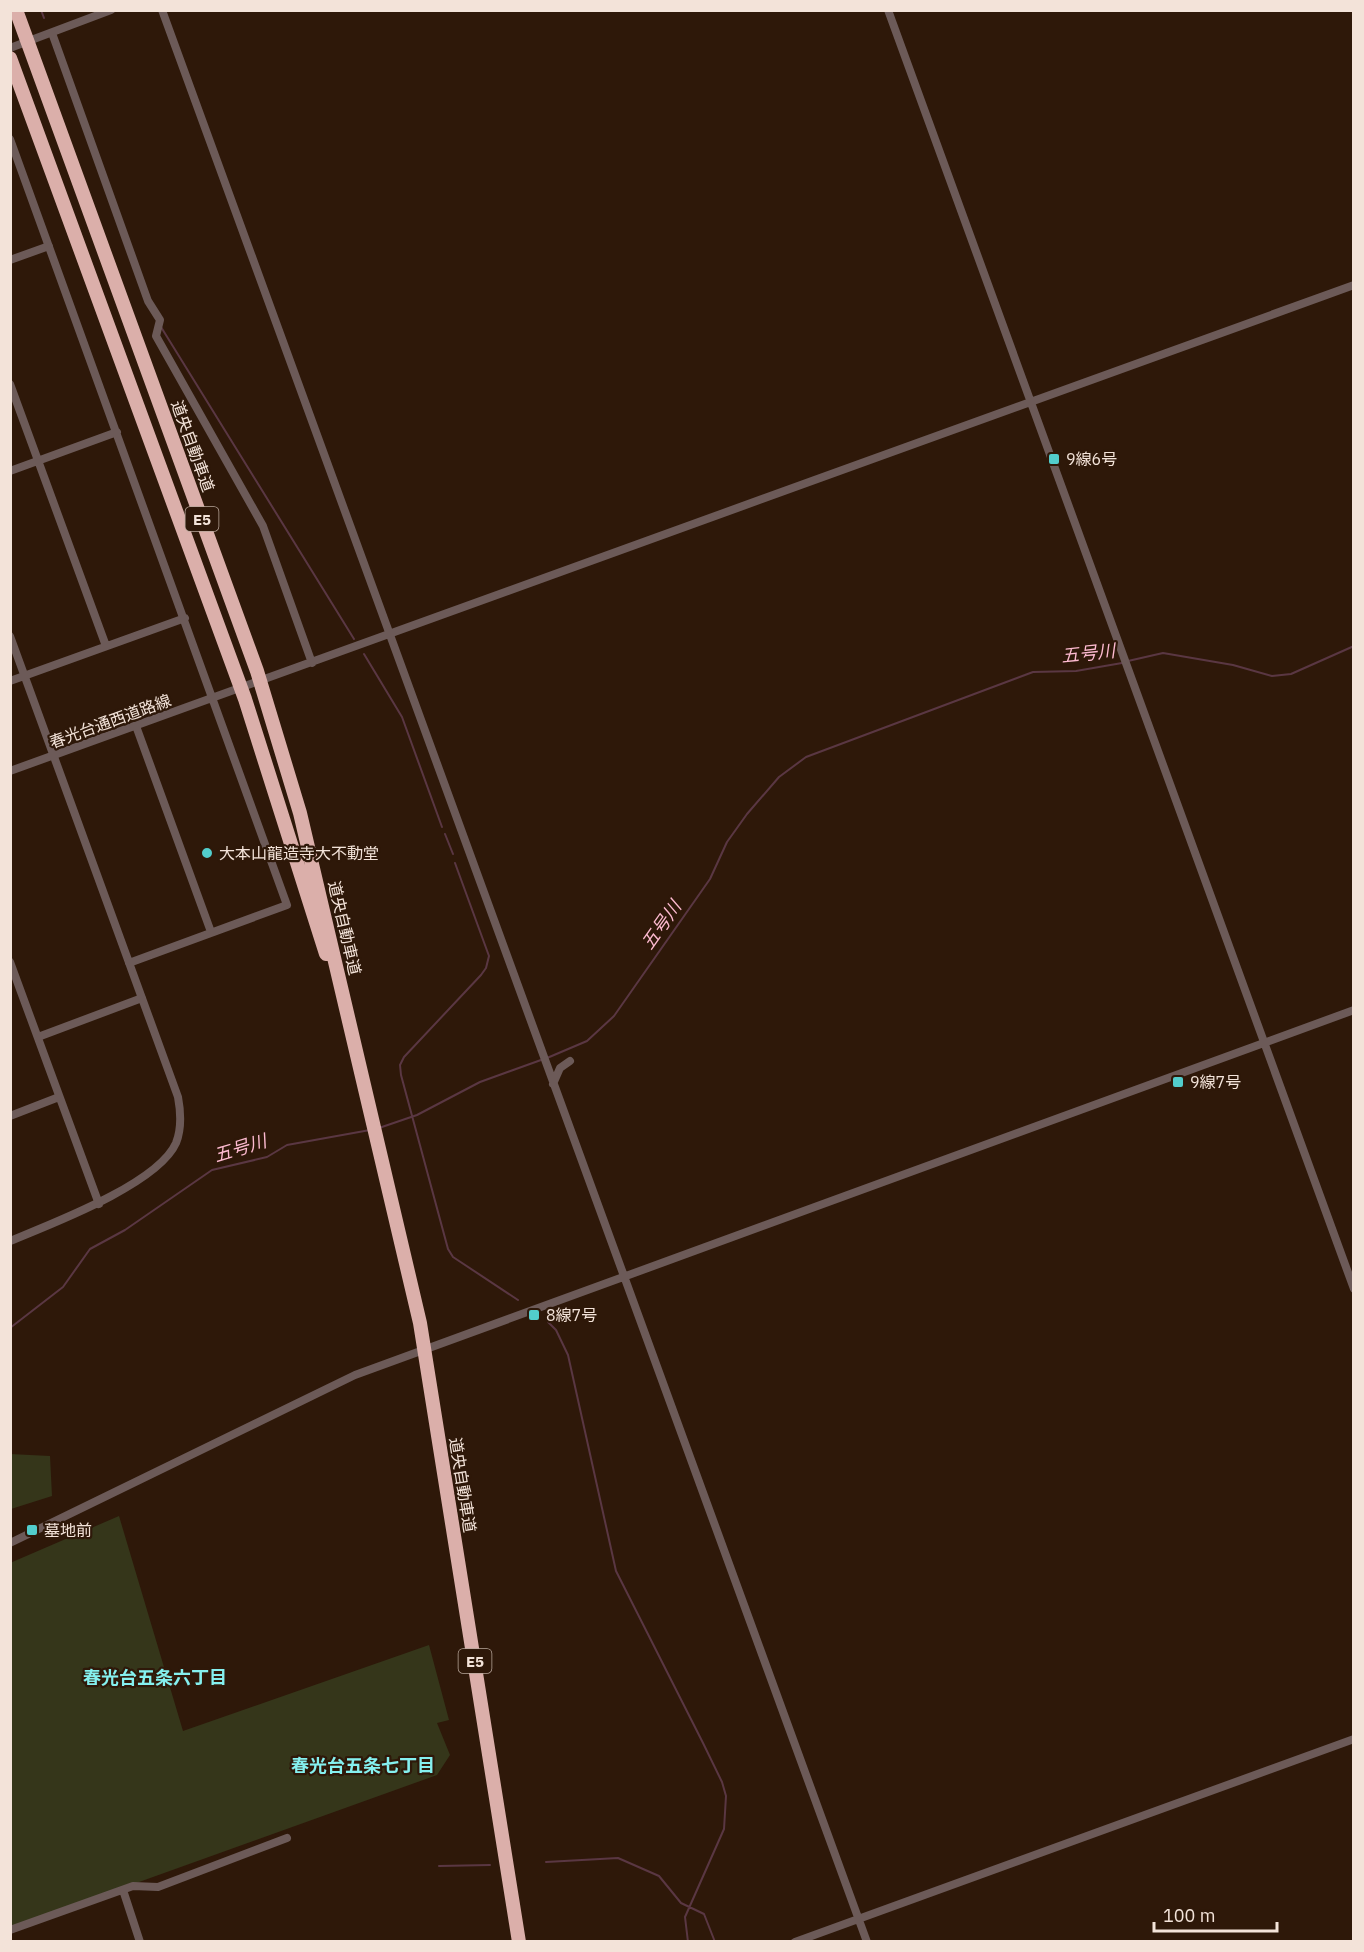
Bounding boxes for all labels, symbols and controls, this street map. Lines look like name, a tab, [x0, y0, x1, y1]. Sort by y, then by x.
street label: 道央自動車道	[167, 397, 219, 495]
place label: 9線6号	[1066, 449, 1117, 469]
marker: 9線6号	[1047, 452, 1061, 466]
road number: E5	[186, 507, 218, 531]
water label: 五号川	[1060, 639, 1118, 667]
street label: 春光台通西道路線	[46, 690, 174, 752]
place label: 大本山龍造寺大不動堂	[219, 843, 379, 863]
marker: 大本山龍造寺大不動堂	[200, 846, 214, 860]
street label: 道央自動車道	[324, 879, 366, 977]
water label: 五号川	[636, 895, 687, 954]
place label: 9線7号	[1190, 1072, 1241, 1092]
marker: 9線7号	[1171, 1075, 1185, 1089]
water label: 五号川	[211, 1129, 271, 1167]
place label: 8線7号	[546, 1305, 597, 1325]
marker: 8線7号	[527, 1308, 541, 1322]
street label: 道央自動車道	[446, 1436, 480, 1534]
place label: 墓地前	[44, 1520, 92, 1540]
marker: 墓地前	[25, 1523, 39, 1537]
road number: E5	[458, 1649, 492, 1673]
district label: 春光台五条六丁目	[83, 1666, 227, 1689]
district label: 春光台五条七丁目	[291, 1754, 435, 1777]
scale bar	[1154, 1895, 1277, 1933]
text: 100 m	[1163, 1904, 1215, 1927]

